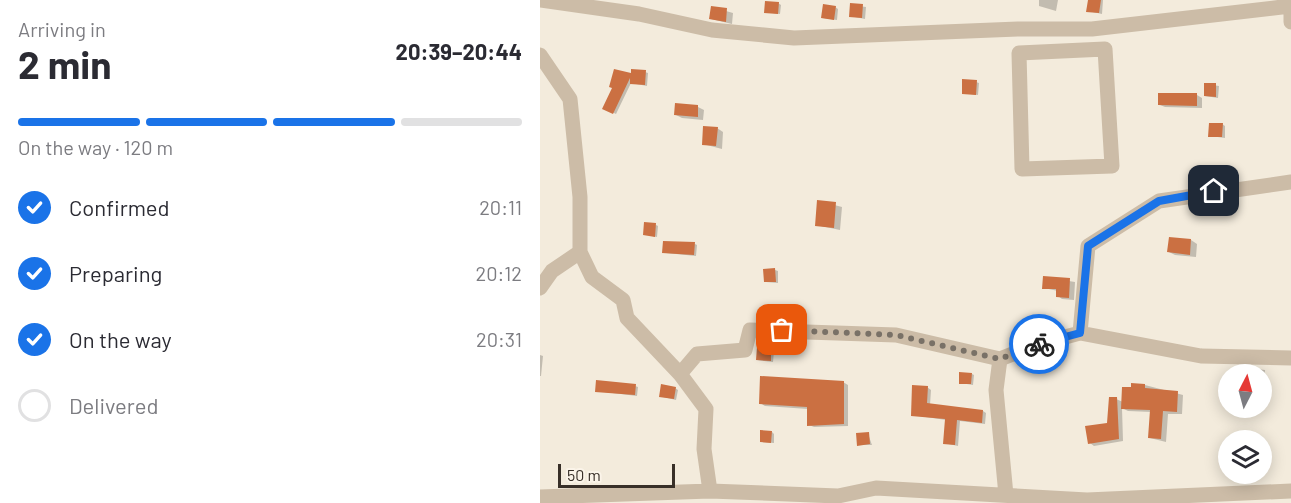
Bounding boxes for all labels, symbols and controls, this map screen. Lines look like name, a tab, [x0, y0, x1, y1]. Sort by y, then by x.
text: Arriving in	[18, 17, 106, 41]
text: 20:39–20:44	[396, 38, 522, 64]
text: 2 min	[18, 40, 111, 87]
text: On the way · 120 m	[18, 135, 173, 159]
pin	[1188, 165, 1239, 216]
icon: home	[1197, 174, 1230, 207]
icon: check	[18, 191, 51, 224]
text: Confirmed	[69, 194, 169, 220]
text: 20:11	[479, 195, 522, 219]
icon: check	[18, 257, 51, 290]
text: Preparing	[69, 260, 162, 286]
text: 20:12	[475, 261, 522, 285]
pin	[756, 304, 807, 355]
icon: bag	[765, 313, 798, 346]
courier	[1009, 314, 1069, 374]
icon: check	[18, 323, 51, 356]
text: On the way	[69, 326, 172, 352]
text: 20:31	[476, 327, 522, 351]
icon: bike	[1023, 328, 1056, 361]
north arrow	[1218, 364, 1272, 418]
map controls	[1218, 364, 1272, 484]
text: Delivered	[69, 392, 158, 418]
button: layers	[1218, 430, 1272, 484]
scale bar	[558, 461, 675, 488]
text: 50 m	[567, 465, 601, 484]

